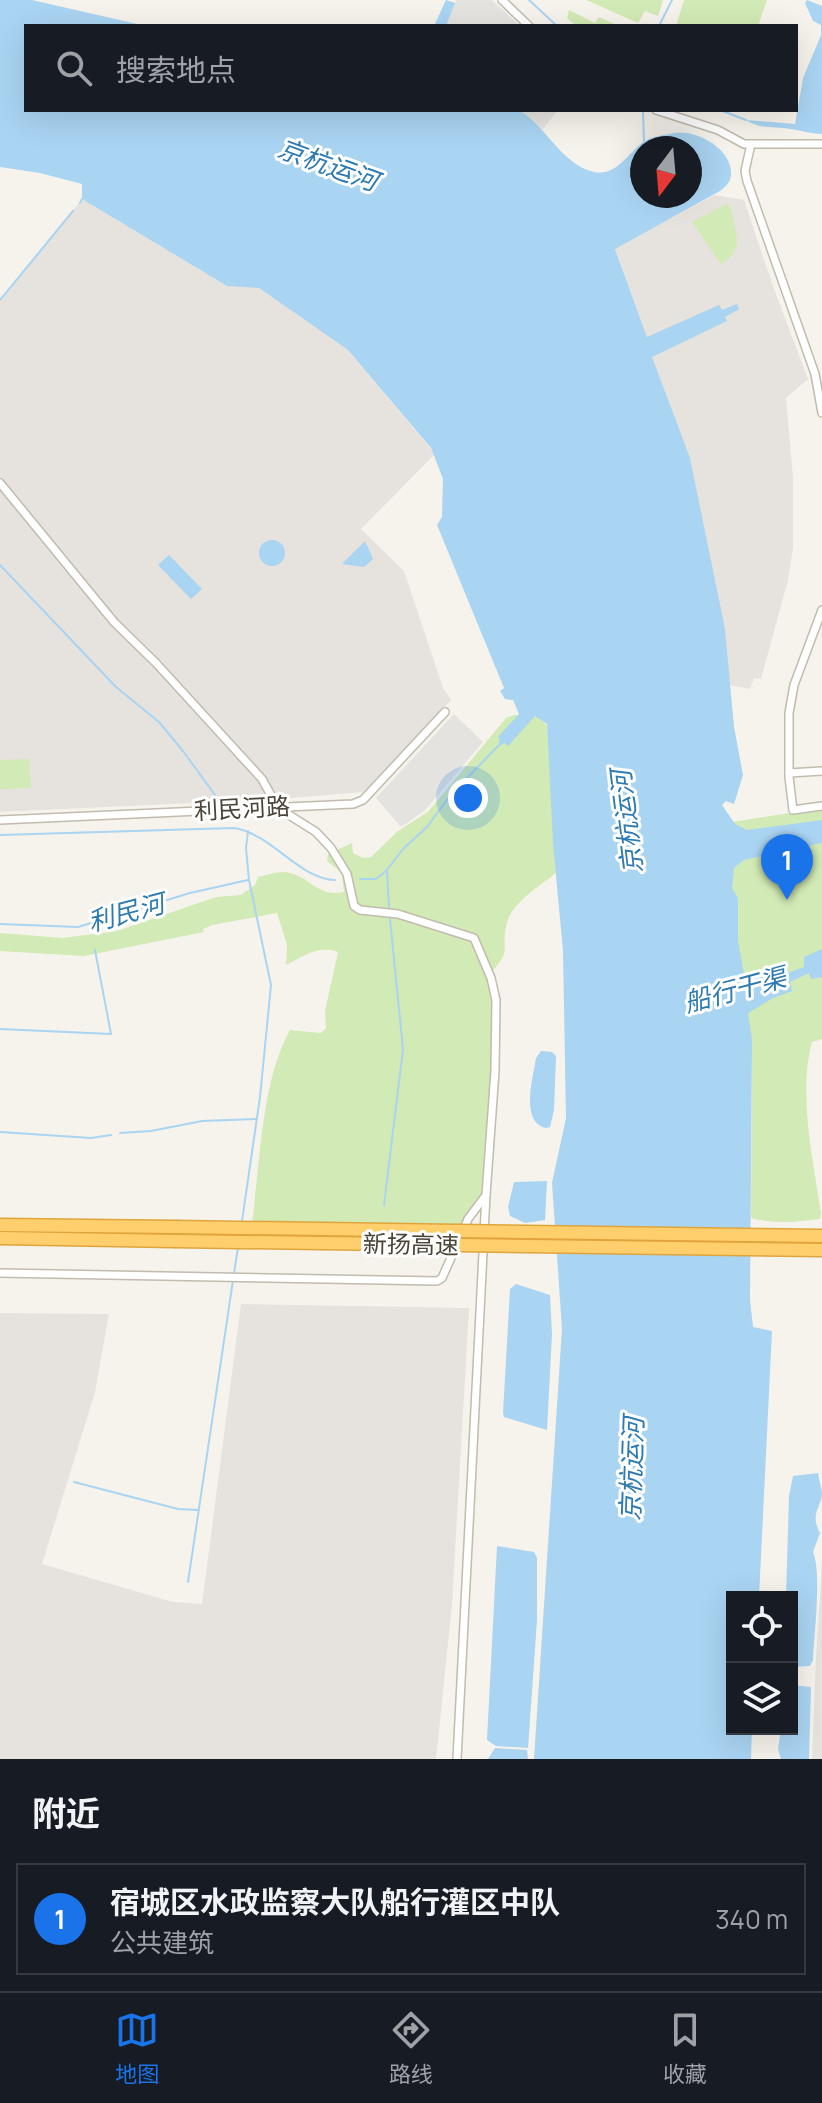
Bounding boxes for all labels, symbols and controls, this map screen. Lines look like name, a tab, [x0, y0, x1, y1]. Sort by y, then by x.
search box	[24, 24, 798, 112]
icon: search	[52, 46, 96, 90]
text: 搜索地点	[116, 49, 236, 90]
water label: 京杭运河	[273, 129, 388, 200]
north arrow	[630, 136, 702, 208]
water label: 京杭运河	[601, 763, 650, 876]
your location	[448, 778, 488, 818]
street label: 利民河路	[193, 789, 291, 826]
pin: 1	[761, 834, 813, 900]
water label: 利民河	[83, 883, 173, 940]
water label: 船行干渠	[680, 957, 793, 1020]
street label: 新扬高速	[363, 1226, 459, 1261]
water label: 京杭运河	[611, 1411, 651, 1522]
map controls	[726, 1591, 798, 1735]
button: locate	[726, 1591, 798, 1663]
button: layers	[726, 1663, 798, 1735]
text: 附近	[32, 1790, 100, 1836]
text: 宿城区水政监察大队船行灌区中队	[110, 1881, 560, 1922]
text: 1	[54, 1901, 66, 1937]
text: 340 m	[715, 1901, 788, 1937]
text: 公共建筑	[110, 1924, 214, 1960]
tab: 地图	[115, 2008, 159, 2089]
tab: 路线	[389, 2008, 433, 2089]
tab: 收藏	[663, 2008, 707, 2089]

